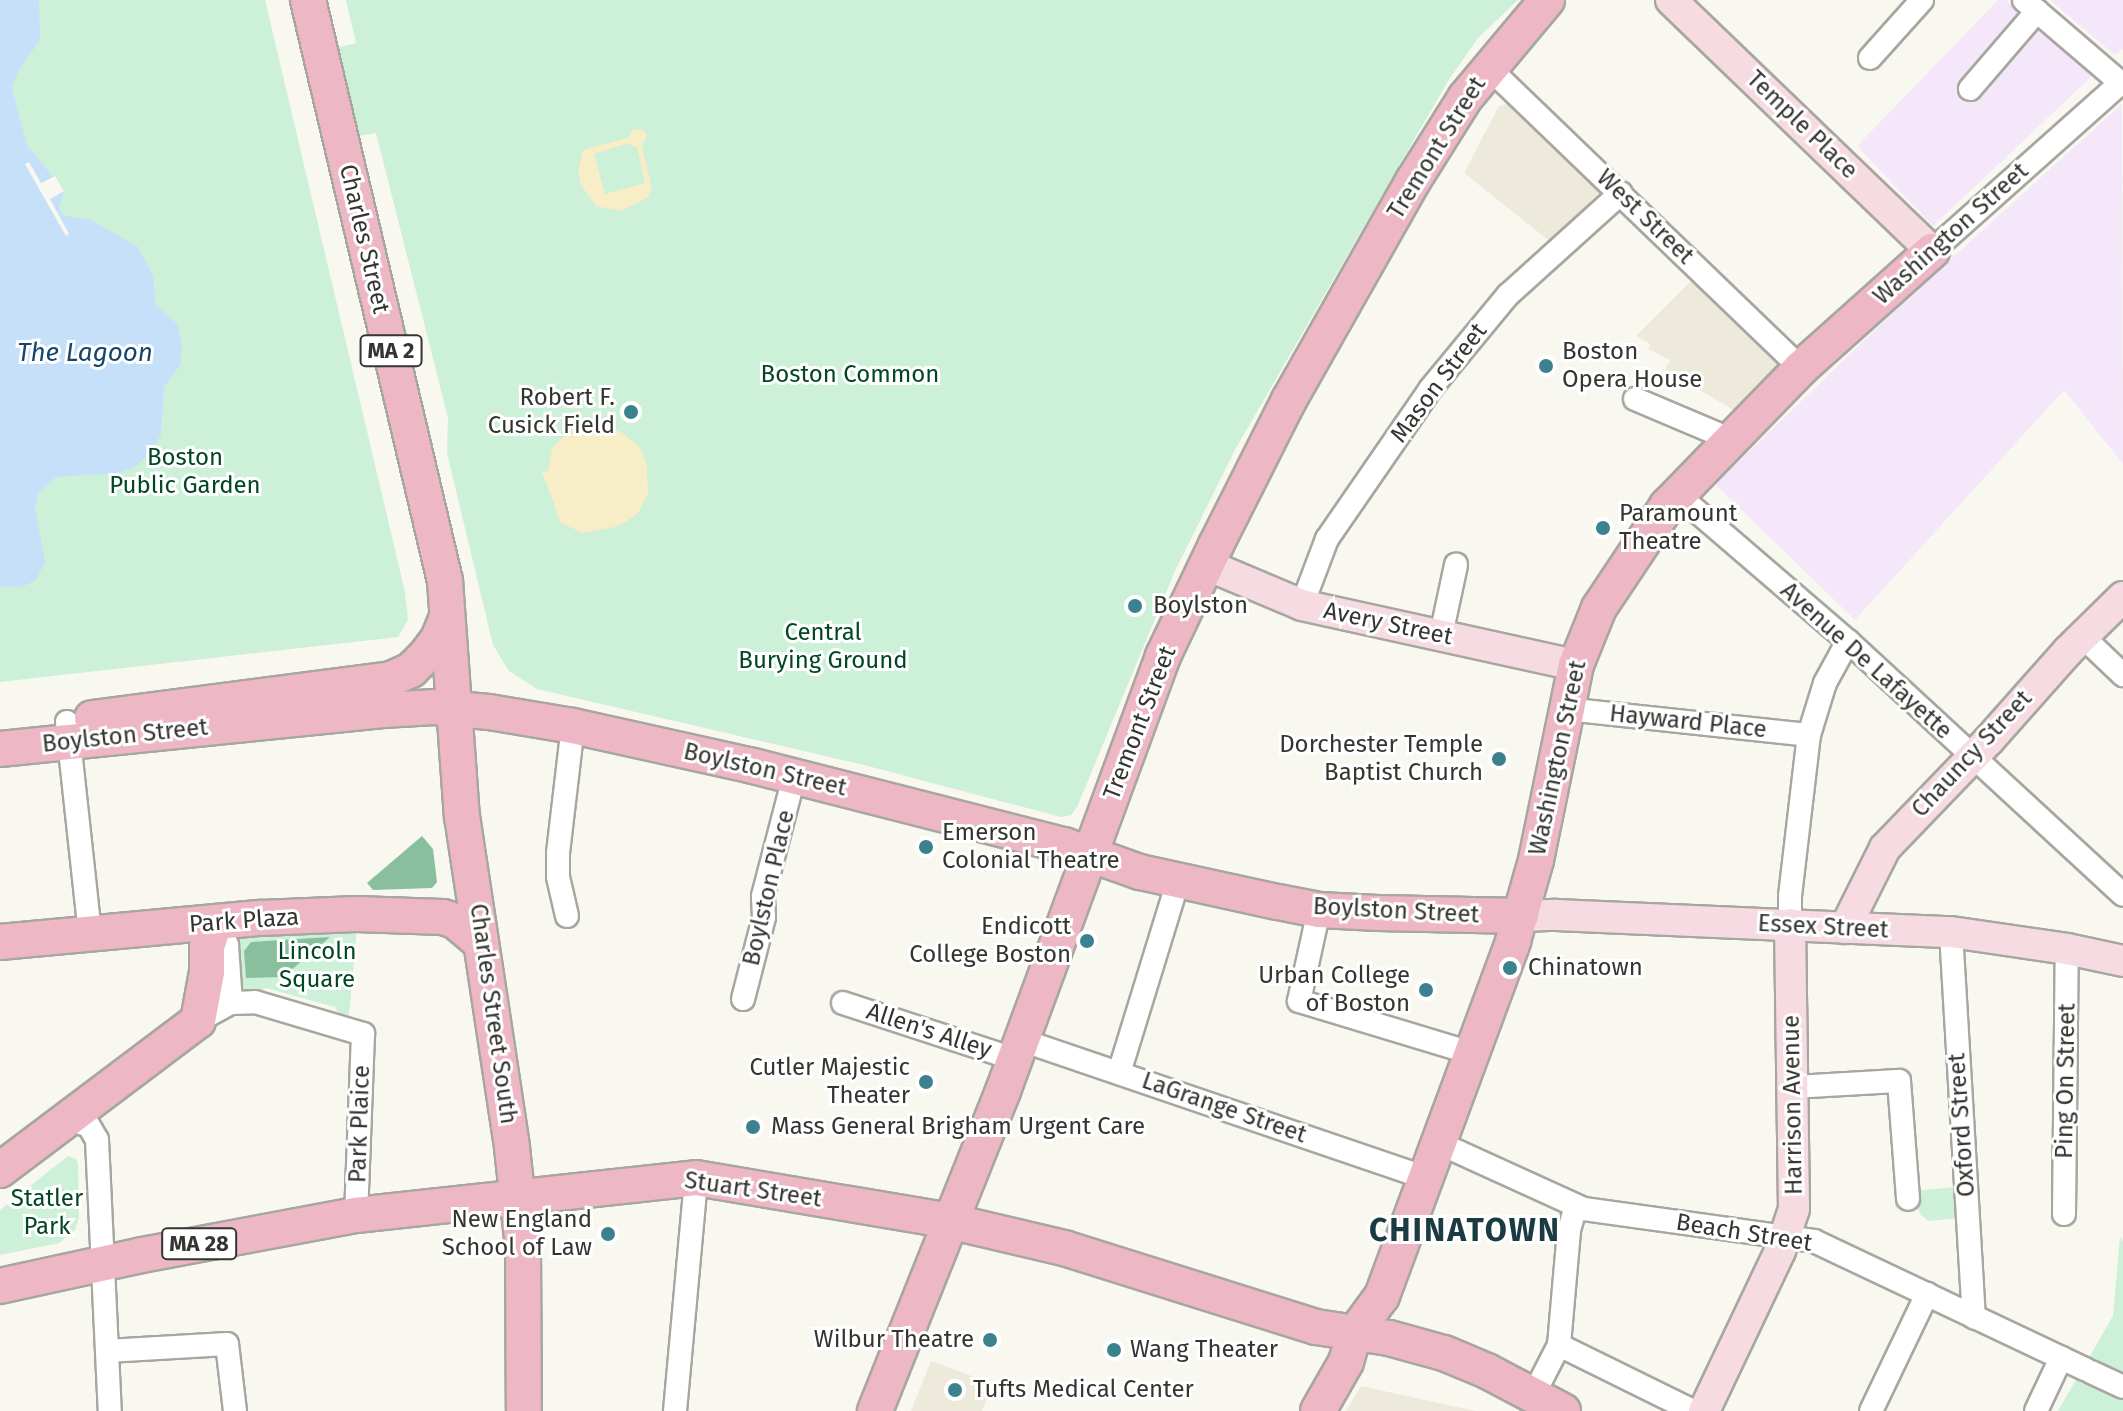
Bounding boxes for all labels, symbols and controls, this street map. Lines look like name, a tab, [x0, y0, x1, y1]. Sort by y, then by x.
street label: Temple Place	[1741, 65, 1863, 185]
street label: Tremont Street	[1382, 72, 1492, 224]
street label: Washington Street	[1868, 157, 2034, 311]
street label: Charles Street	[333, 162, 395, 316]
street label: West Street	[1590, 164, 1700, 270]
street label: Mason Street	[1385, 318, 1493, 448]
road number: MA 2	[359, 333, 423, 369]
water label: The Lagoon	[17, 337, 153, 369]
place label: Boston Opera House	[1562, 338, 1702, 394]
marker: Boston Opera House	[1537, 357, 1555, 375]
park label: Boston Common	[761, 361, 939, 389]
place label: Robert F. Cusick Field	[488, 384, 615, 440]
marker: Robert F. Cusick Field	[622, 403, 640, 421]
park label: Boston Public Garden	[109, 444, 261, 500]
place label: Paramount Theatre	[1619, 500, 1737, 556]
marker: Paramount Theatre	[1594, 519, 1612, 537]
street label: Avenue De Lafayette	[1774, 576, 1958, 746]
place label: Boylston	[1153, 592, 1248, 620]
marker: Boylston	[1124, 595, 1146, 617]
street label: Avery Street	[1321, 596, 1455, 652]
park label: Central Burying Ground	[738, 619, 908, 675]
street label: Tremont Street	[1098, 642, 1182, 804]
street label: Washington Street	[1523, 658, 1593, 858]
street label: Chauncy Street	[1906, 685, 2038, 823]
street label: Hayward Place	[1608, 699, 1768, 745]
street label: Boylston Street	[41, 713, 209, 759]
place label: Dorchester Temple Baptist Church	[1279, 731, 1483, 787]
street label: Boylston Street	[681, 737, 849, 803]
marker: Dorchester Temple Baptist Church	[1490, 750, 1508, 768]
street label: Boylston Place	[737, 807, 801, 969]
place label: Emerson Colonial Theatre	[942, 819, 1120, 875]
marker: Emerson Colonial Theatre	[917, 838, 935, 856]
street label: Boylston Street	[1312, 892, 1480, 930]
street label: Charles Street South	[463, 902, 523, 1126]
street label: Park Plaza	[188, 903, 300, 939]
street label: Essex Street	[1757, 909, 1889, 945]
place label: Endicott College Boston	[909, 913, 1071, 969]
marker: Endicott College Boston	[1078, 932, 1096, 950]
park label: Lincoln Square	[278, 938, 356, 994]
place label: Chinatown	[1528, 954, 1643, 982]
marker: Chinatown	[1499, 957, 1521, 979]
place label: Urban College of Boston	[1258, 962, 1410, 1018]
marker: Urban College of Boston	[1417, 981, 1435, 999]
street label: Allen's Alley	[863, 997, 995, 1065]
street label: Ping On Street	[2050, 1003, 2082, 1159]
street label: Harrison Avenue	[1777, 1015, 1809, 1195]
street label: Oxford Street	[1943, 1052, 1981, 1198]
place label: Cutler Majestic Theater	[750, 1054, 910, 1110]
street label: Park Plaice	[344, 1064, 376, 1184]
street label: LaGrange Street	[1138, 1066, 1310, 1150]
marker: Cutler Majestic Theater	[917, 1073, 935, 1091]
place label: Mass General Brigham Urgent Care	[771, 1113, 1145, 1141]
marker: Mass General Brigham Urgent Care	[742, 1116, 764, 1138]
street label: Stuart Street	[683, 1166, 823, 1214]
park label: Statler Park	[11, 1185, 83, 1241]
place label: New England School of Law	[442, 1206, 592, 1262]
street label: Beach Street	[1674, 1208, 1814, 1258]
district label: CHINATOWN	[1369, 1211, 1561, 1249]
marker: New England School of Law	[599, 1225, 617, 1243]
road number: MA 28	[161, 1226, 237, 1262]
place label: Wilbur Theatre	[814, 1326, 974, 1354]
marker: Wilbur Theatre	[981, 1331, 999, 1349]
place label: Wang Theater	[1130, 1336, 1278, 1364]
marker: Wang Theater	[1105, 1341, 1123, 1359]
place label: Tufts Medical Center	[973, 1376, 1194, 1404]
marker: Tufts Medical Center	[944, 1379, 966, 1401]

